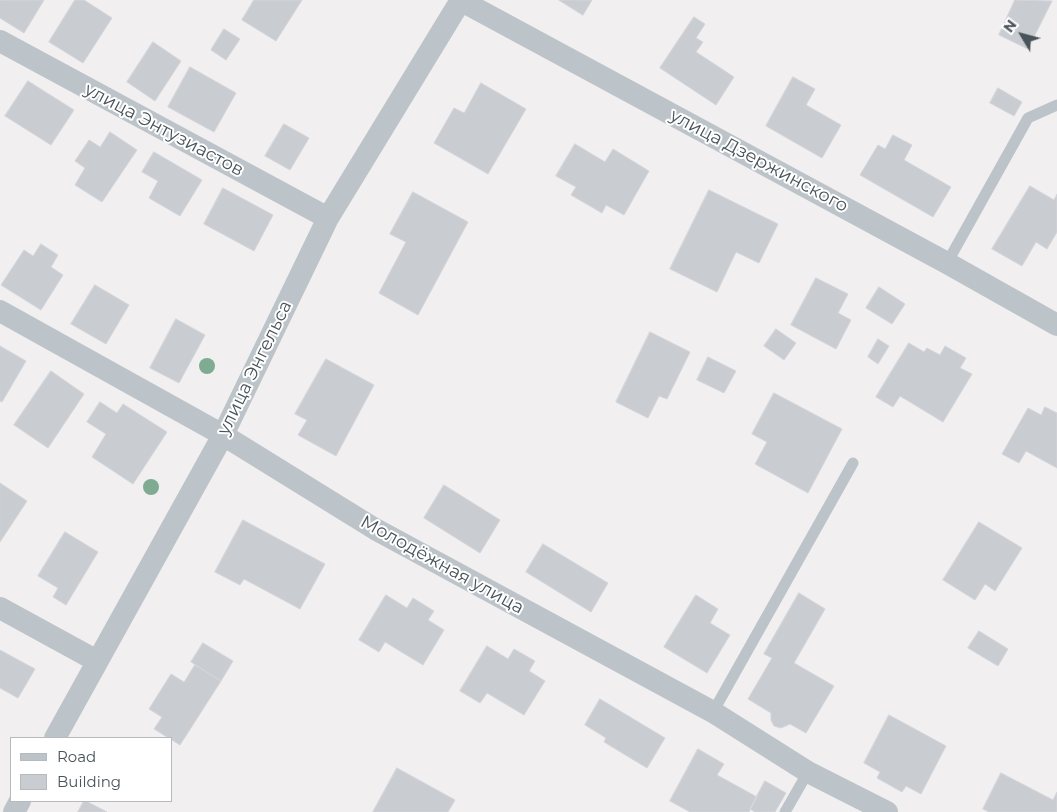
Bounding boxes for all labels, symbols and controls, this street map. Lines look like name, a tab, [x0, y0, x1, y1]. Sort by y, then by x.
north arrow	[997, 10, 1047, 60]
text: N	[999, 16, 1021, 36]
street label: улица Энтузиастов	[81, 79, 247, 181]
street label: улица Дзержинского	[666, 105, 852, 217]
street label: улица Энгельса	[213, 297, 297, 439]
street label: Молодёжная улица	[357, 511, 527, 619]
legend	[10, 737, 172, 802]
text: Road	[57, 747, 96, 766]
text: Building	[57, 772, 121, 791]

